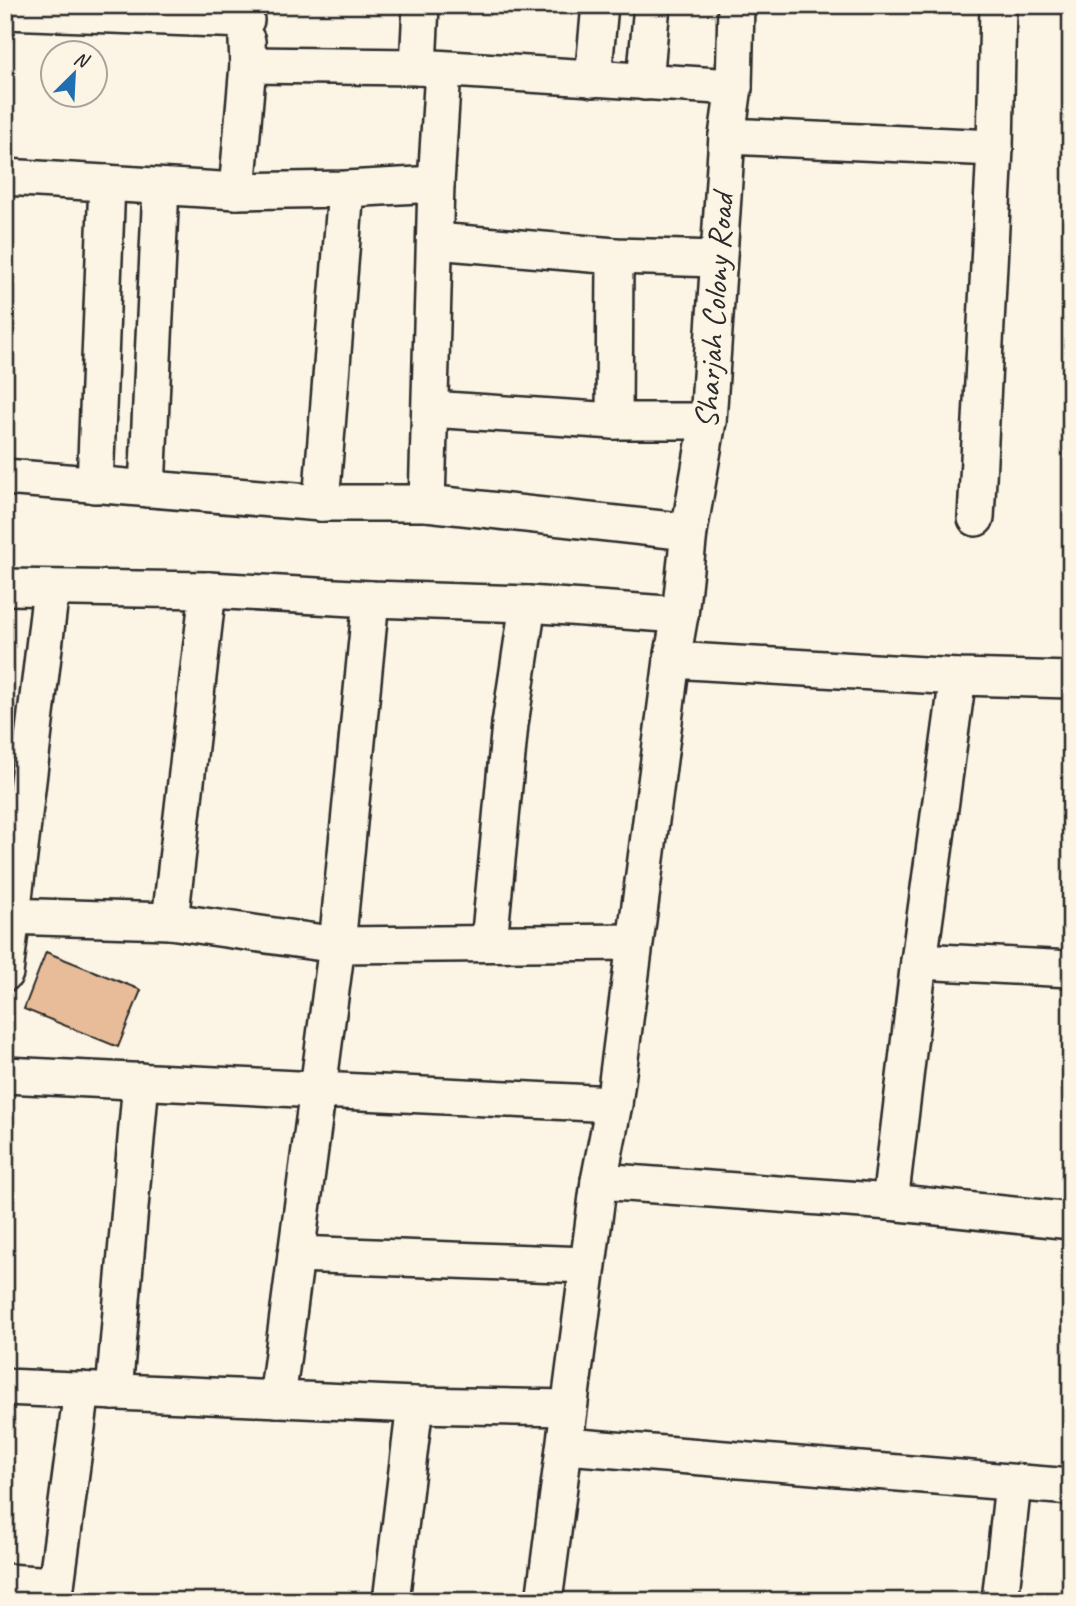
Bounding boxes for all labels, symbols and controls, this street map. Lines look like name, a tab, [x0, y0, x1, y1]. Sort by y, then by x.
north arrow	[38, 38, 108, 108]
text: N	[70, 46, 94, 74]
street label: Sharjah Colony Road	[685, 187, 744, 430]

